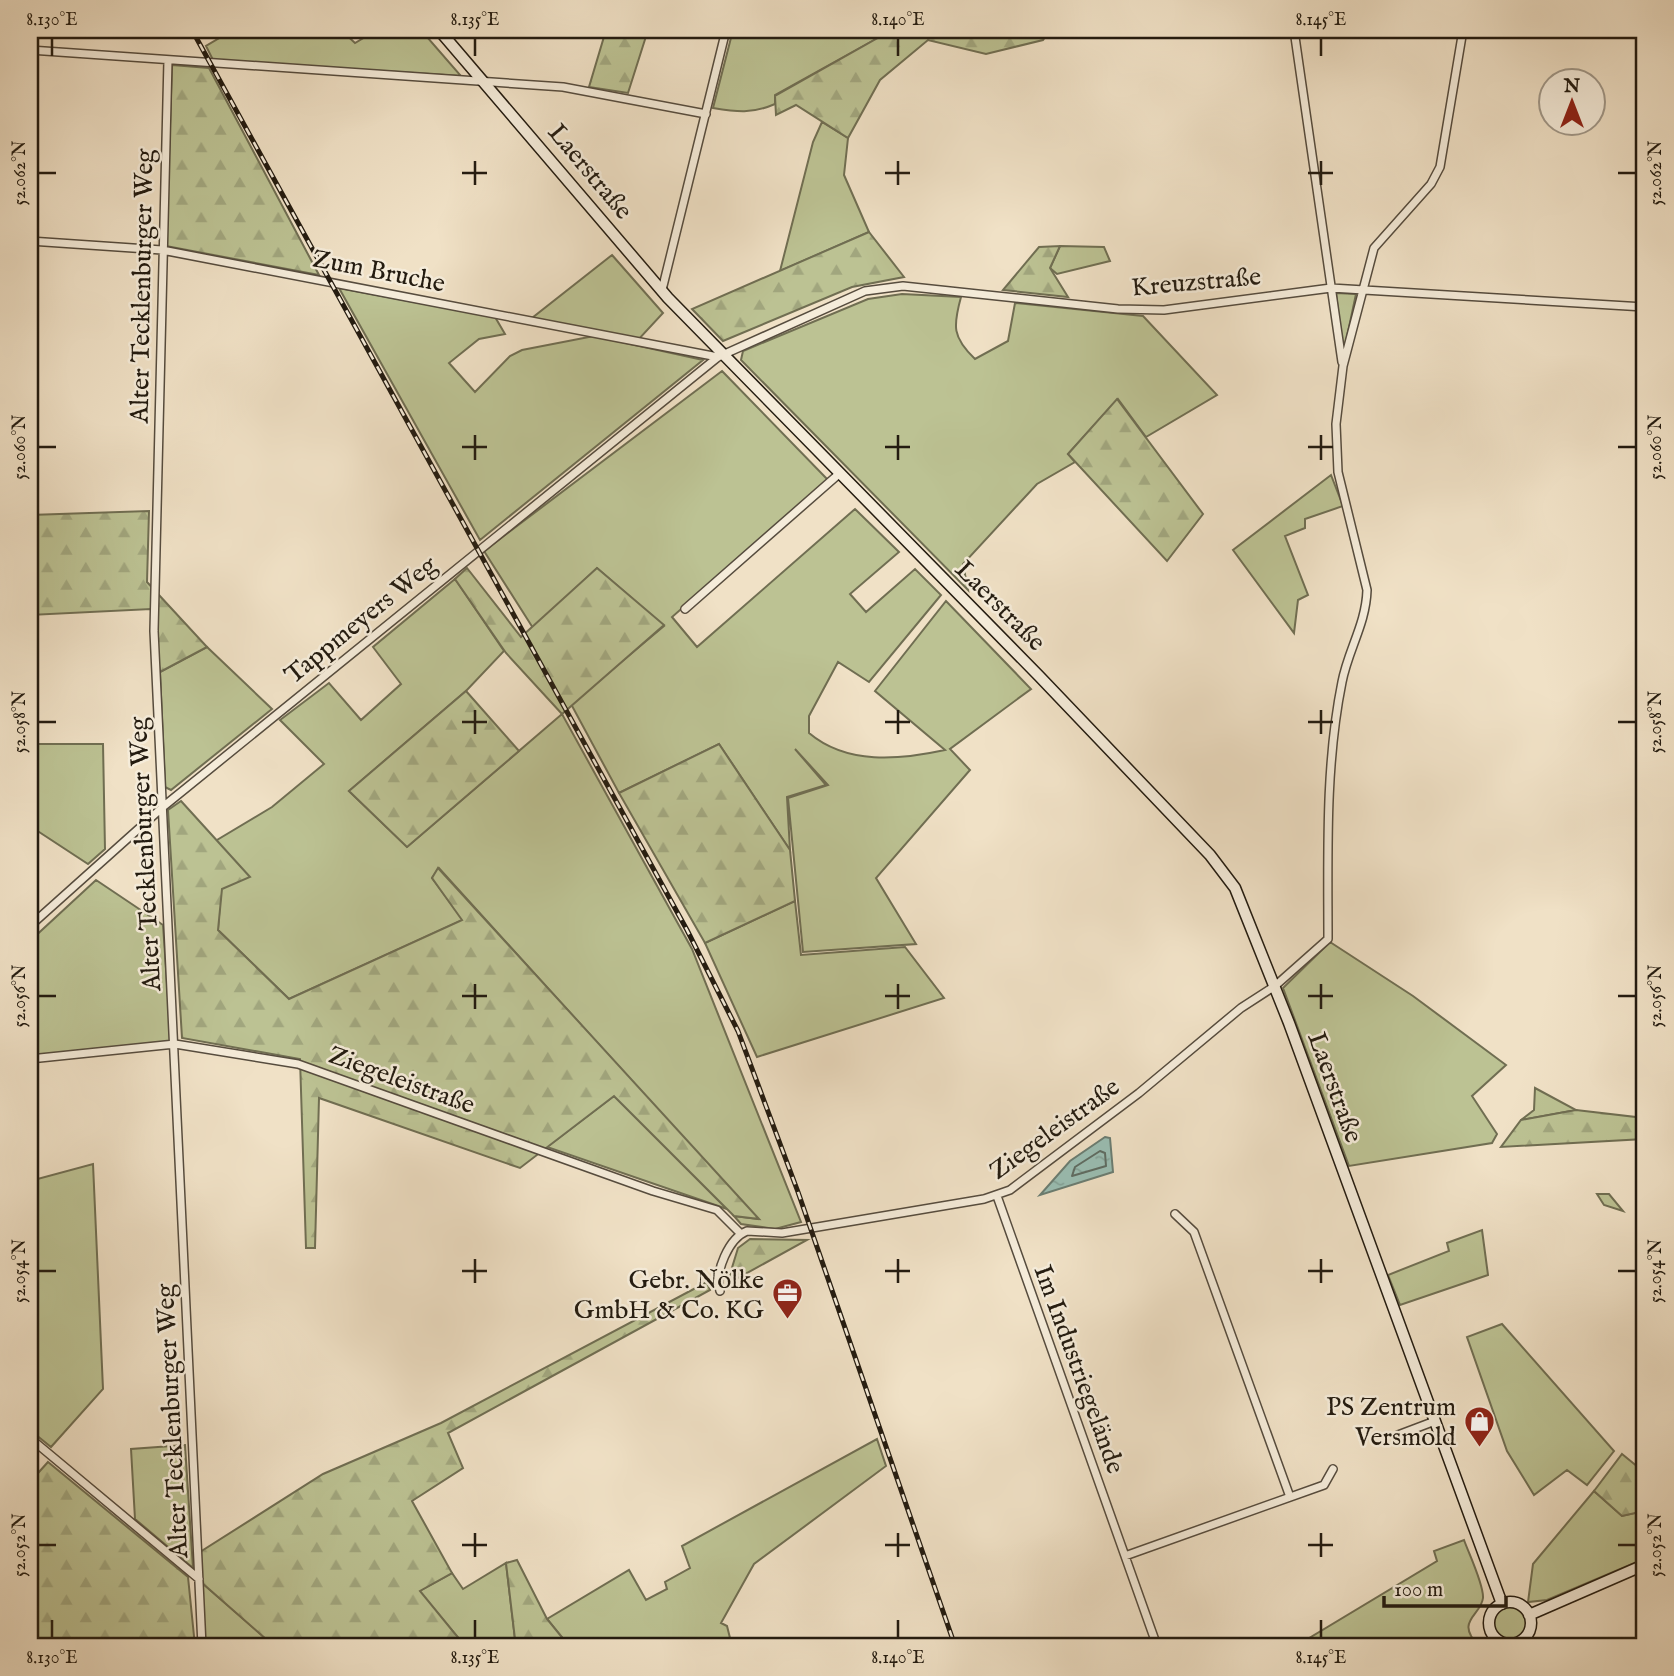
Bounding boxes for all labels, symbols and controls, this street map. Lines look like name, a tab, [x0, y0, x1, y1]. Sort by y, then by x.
text: 8.130°E	[26, 9, 78, 32]
text: 8.135°E	[450, 9, 500, 32]
text: 8.140°E	[871, 9, 925, 32]
text: 8.145°E	[1295, 9, 1347, 32]
north arrow	[1538, 66, 1608, 136]
text: N	[1563, 75, 1581, 99]
street label: Laerstraße	[540, 117, 640, 227]
text: 52.062°N	[9, 140, 32, 205]
text: 52.062°N	[1645, 140, 1668, 205]
street label: Alter Tecklenburger Weg	[124, 147, 161, 425]
street label: Zum Bruche	[310, 242, 448, 301]
street label: Kreuzstraße	[1130, 260, 1262, 305]
text: 52.060°N	[9, 414, 32, 480]
text: 52.060°N	[1645, 414, 1668, 480]
street label: Tappmeyers Weg	[278, 548, 444, 692]
street label: Laerstraße	[947, 554, 1052, 659]
text: 52.058°N	[9, 690, 32, 753]
text: 52.058°N	[1645, 690, 1668, 753]
street label: Alter Tecklenburger Weg	[122, 715, 169, 993]
text: 52.056°N	[9, 964, 32, 1027]
text: 52.056°N	[1645, 964, 1668, 1027]
street label: Laerstraße	[1299, 1028, 1370, 1147]
street label: Ziegeleistraße	[324, 1039, 479, 1122]
street label: Ziegeleistraße	[983, 1071, 1127, 1188]
text: 52.054°N	[9, 1239, 32, 1303]
text: 52.054°N	[1645, 1239, 1668, 1303]
street label: Im Industriegelände	[1026, 1261, 1132, 1478]
place label: Gebr. Nölke GmbH & Co. KG	[574, 1264, 764, 1327]
office icon: Gebr. Nölke GmbH & Co. KG	[770, 1277, 804, 1321]
street label: Alter Tecklenburger Weg	[149, 1282, 196, 1560]
place label: PS Zentrum Versmold	[1326, 1391, 1456, 1454]
shop icon: PS Zentrum Versmold	[1462, 1404, 1496, 1448]
text: 52.052°N	[9, 1513, 32, 1577]
text: 52.052°N	[1645, 1513, 1668, 1577]
scale bar	[1384, 1564, 1506, 1608]
text: 100 m	[1394, 1577, 1443, 1604]
text: 8.130°E	[26, 1647, 78, 1670]
text: 8.135°E	[450, 1647, 500, 1670]
text: 8.140°E	[871, 1647, 925, 1670]
text: 8.145°E	[1295, 1647, 1347, 1670]

